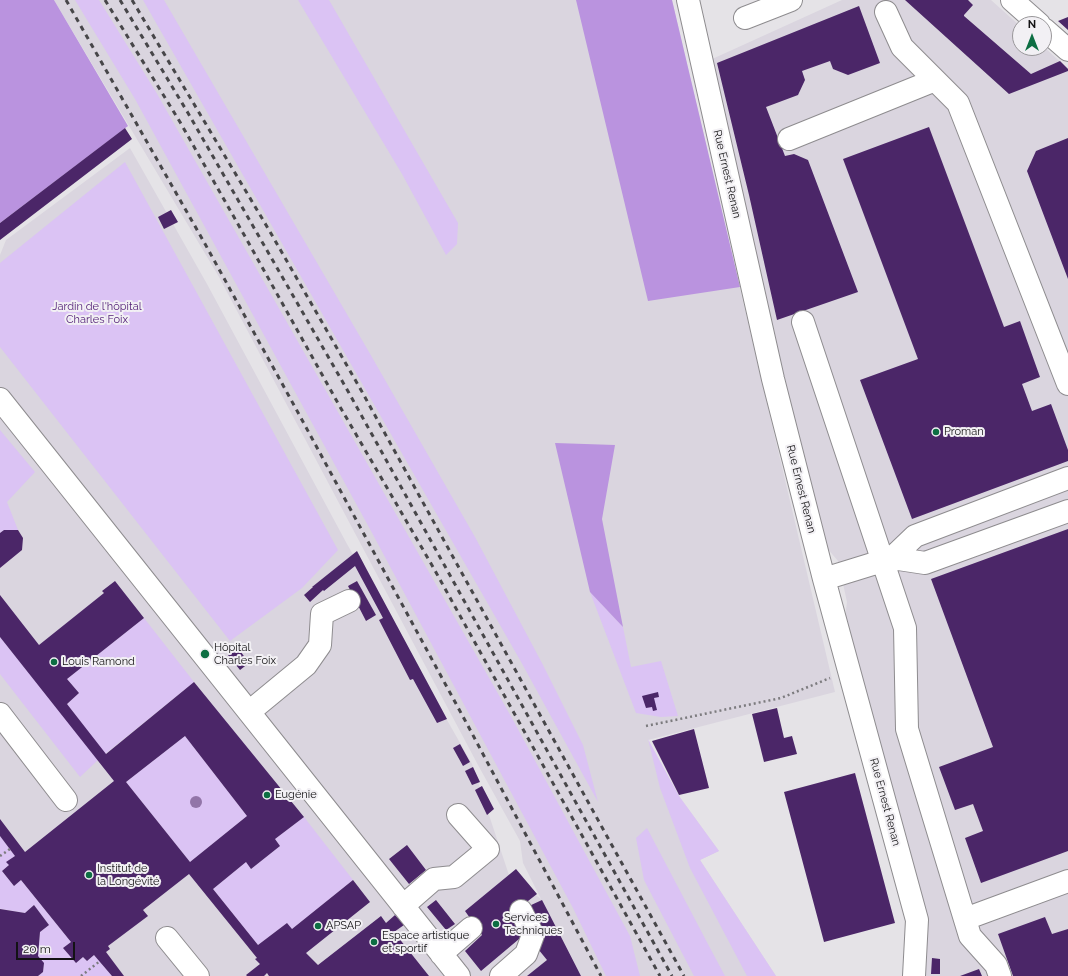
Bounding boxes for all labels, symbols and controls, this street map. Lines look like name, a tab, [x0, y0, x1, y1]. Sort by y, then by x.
north arrow	[1012, 16, 1052, 56]
text: N	[1028, 18, 1036, 31]
street label: Rue Ernest Renan	[710, 128, 744, 220]
park label: Jardin de l'hôpital Charles Foix	[52, 300, 142, 326]
place label: Proman	[944, 425, 984, 439]
marker: Proman	[931, 427, 941, 437]
street label: Rue Ernest Renan	[784, 444, 818, 534]
place label: Hôpital Charles Foix	[214, 641, 276, 667]
marker: Hôpital Charles Foix	[199, 648, 211, 660]
place label: Louis Ramond	[62, 655, 135, 669]
marker: Louis Ramond	[49, 657, 59, 667]
street label: Rue Ernest Renan	[867, 757, 903, 847]
place label: Eugénie	[275, 788, 317, 802]
marker: Eugénie	[262, 790, 272, 800]
place label: Institut de la Longévité	[97, 862, 159, 888]
marker: Institut de la Longévité	[84, 870, 94, 880]
place label: Services Techniques	[504, 911, 562, 937]
place label: APSAP	[326, 919, 361, 933]
marker: Services Techniques	[491, 919, 501, 929]
marker: APSAP	[313, 921, 323, 931]
place label: Espace artistique et sportif	[382, 929, 469, 955]
scale bar	[18, 934, 77, 960]
marker: Espace artistique et sportif	[369, 937, 379, 947]
text: 20 m	[23, 942, 51, 956]

